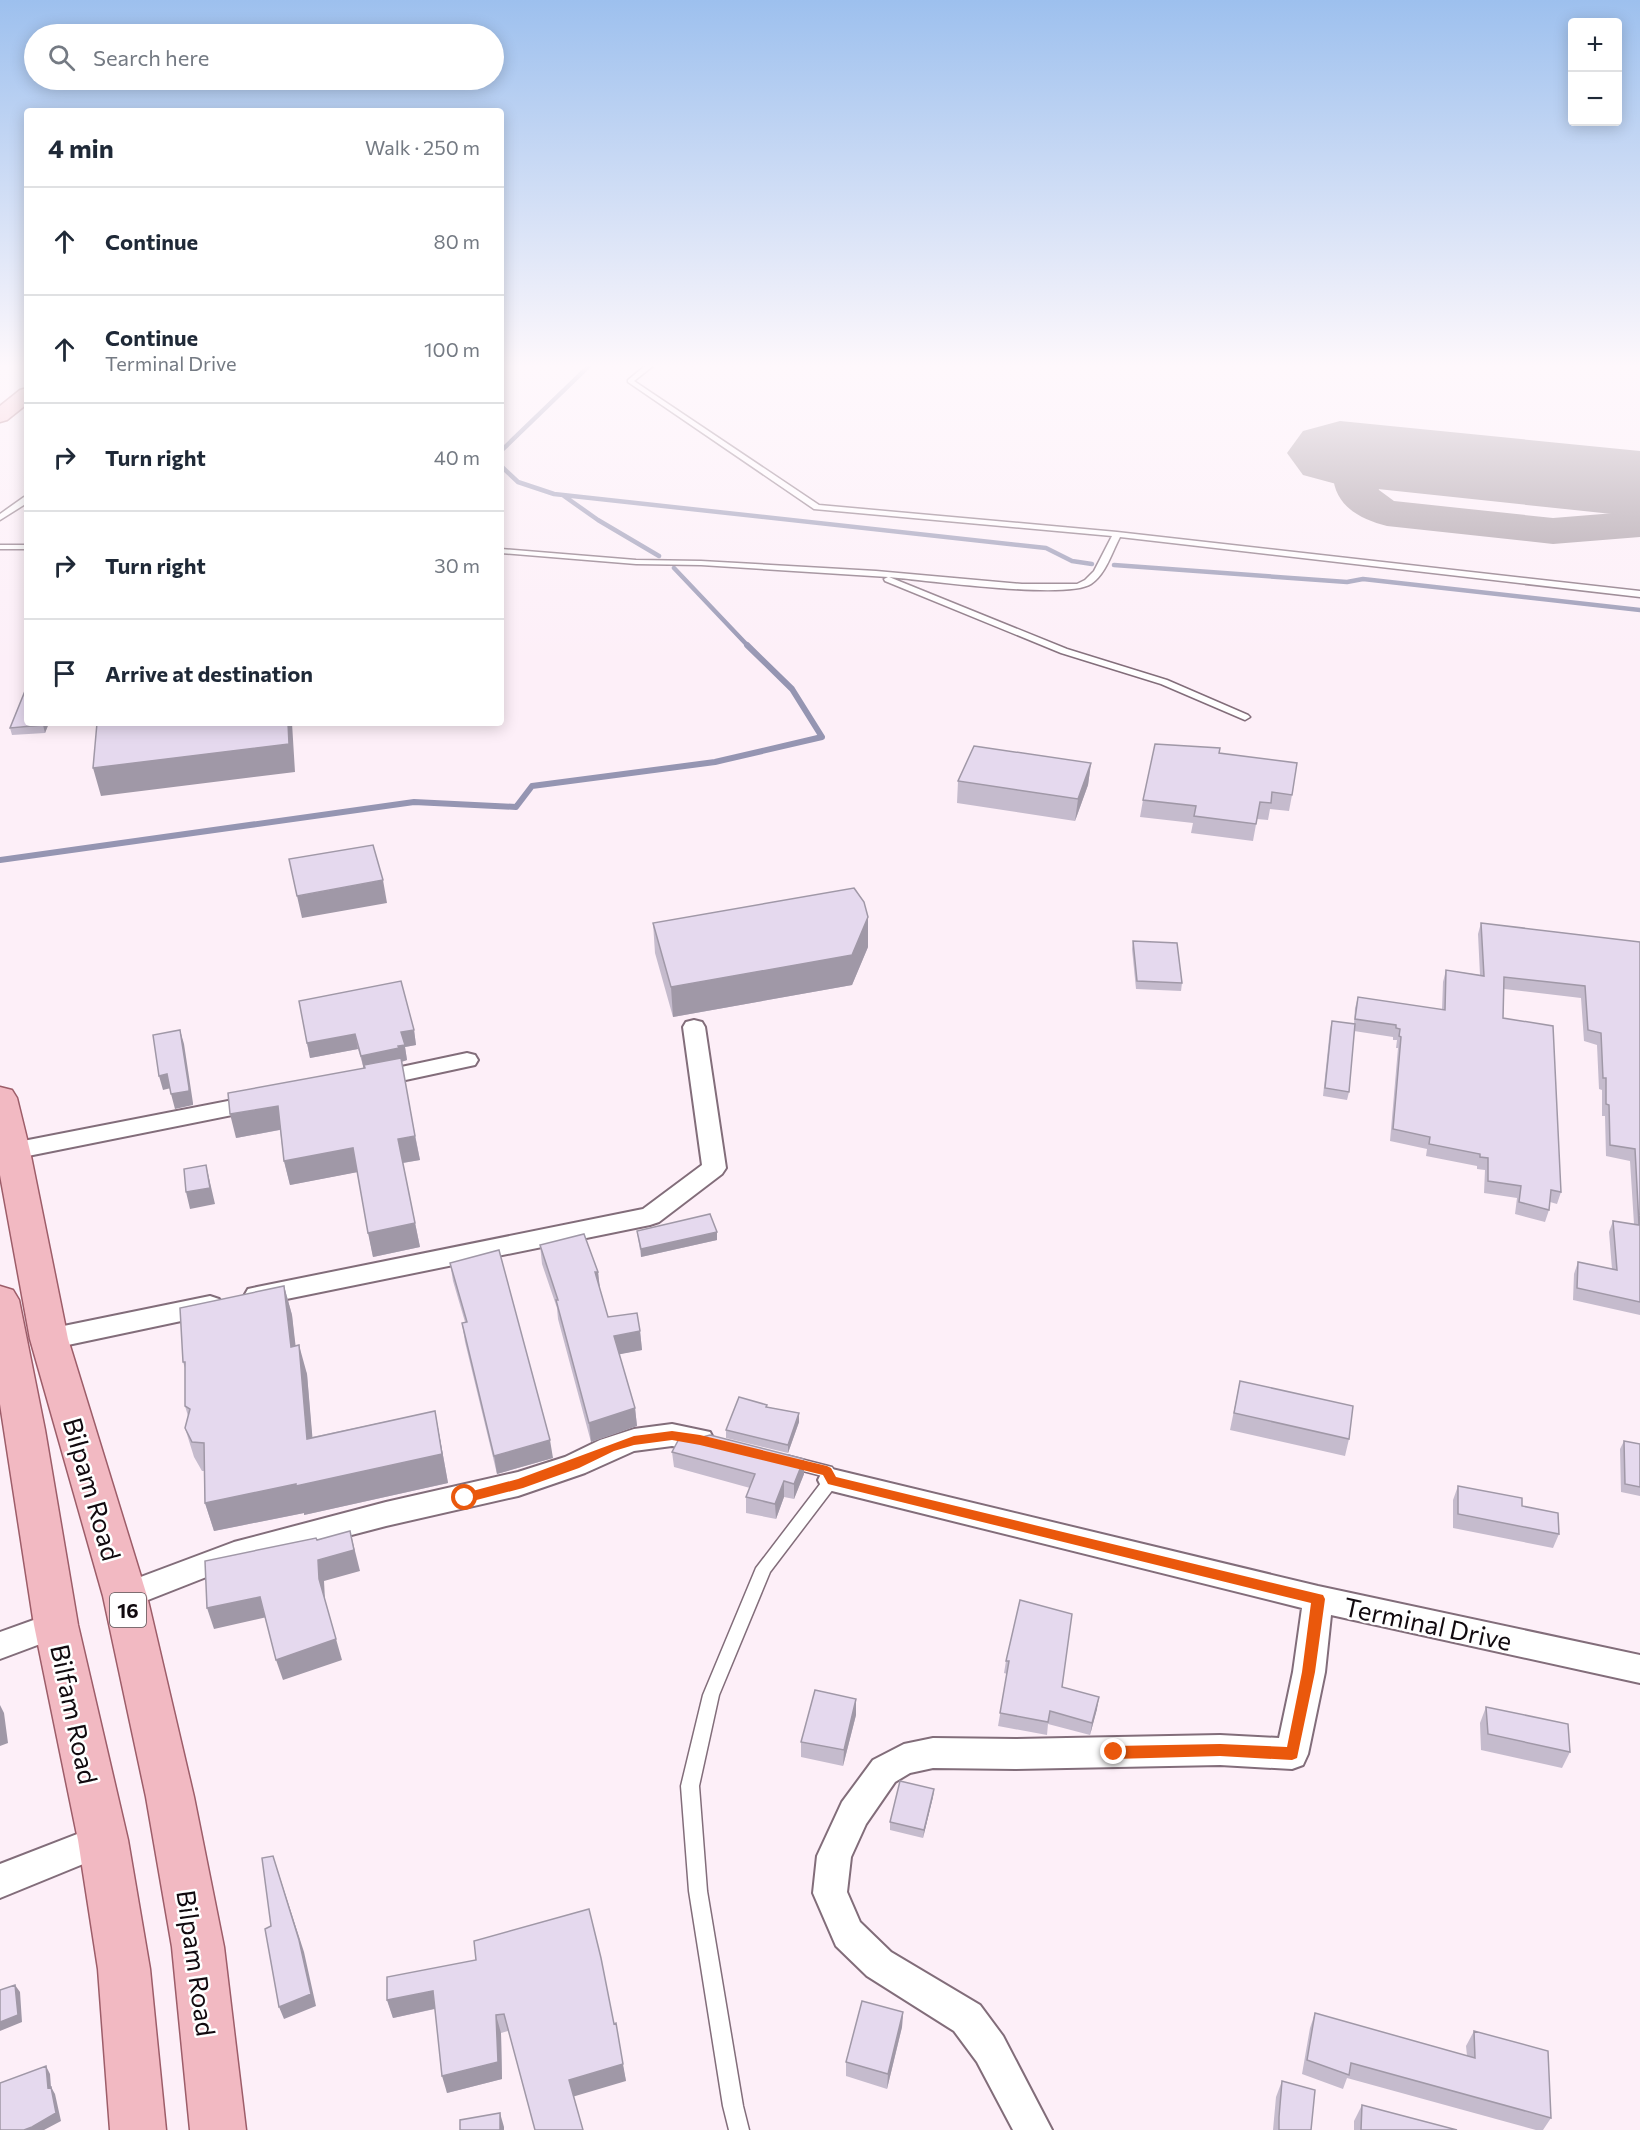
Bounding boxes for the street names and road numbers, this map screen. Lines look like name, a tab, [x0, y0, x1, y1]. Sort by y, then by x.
street label: Bilpam Road	[58, 1414, 128, 1564]
street label: Terminal Drive	[1341, 1590, 1515, 1656]
road number: 16	[110, 1593, 146, 1627]
street label: Bilfam Road	[45, 1641, 105, 1787]
street label: Bilpam Road	[171, 1888, 223, 2038]

